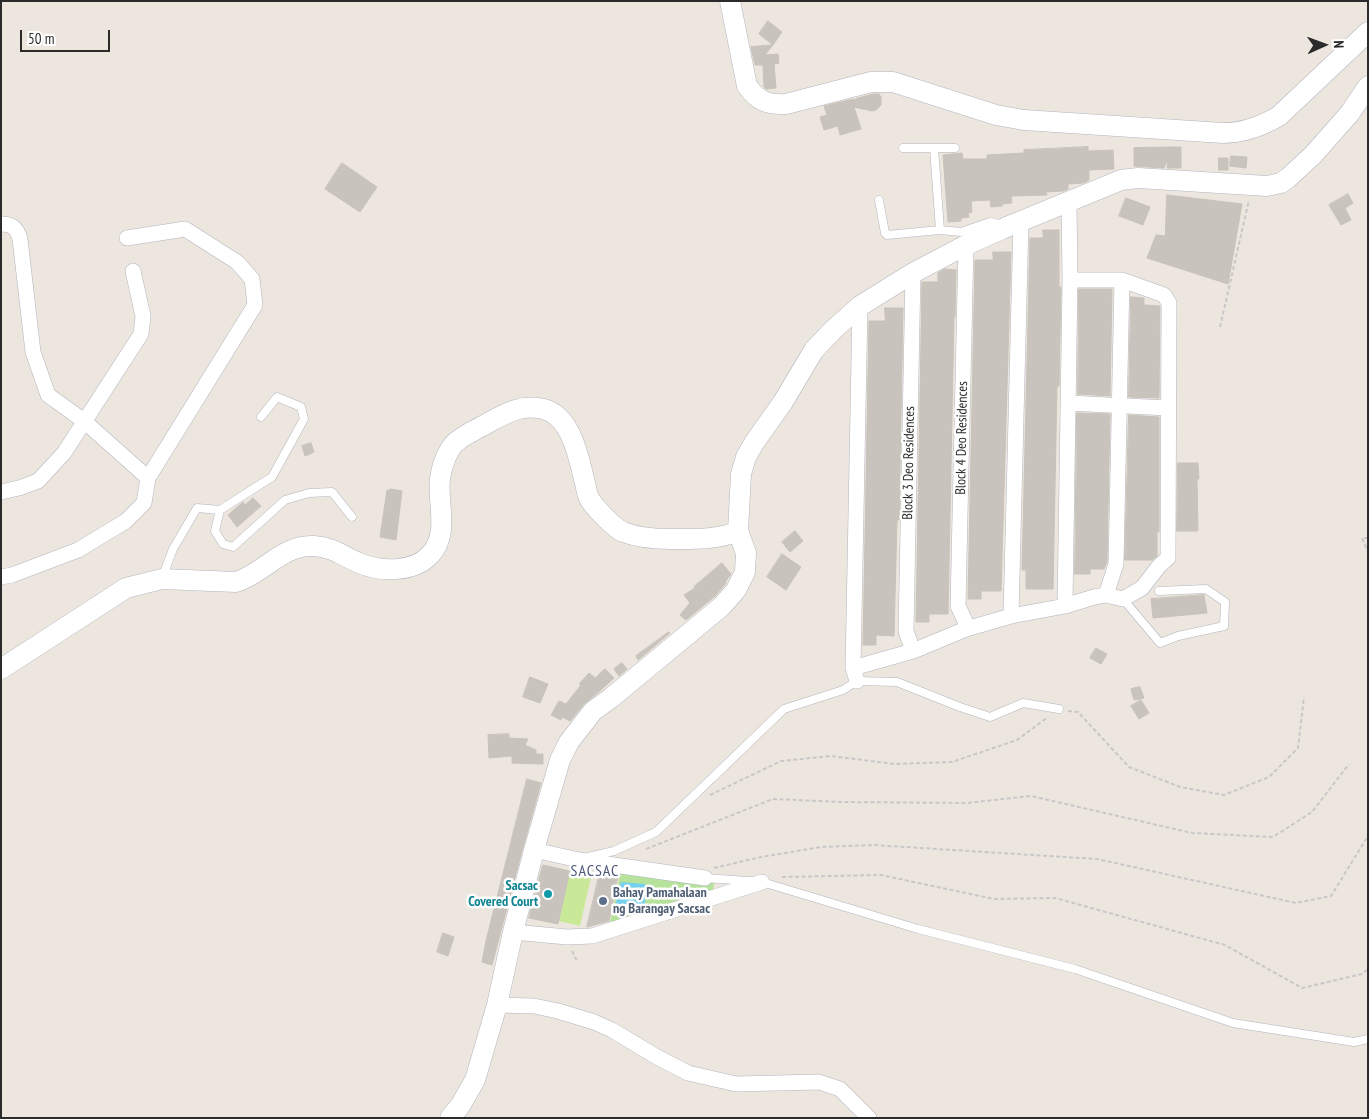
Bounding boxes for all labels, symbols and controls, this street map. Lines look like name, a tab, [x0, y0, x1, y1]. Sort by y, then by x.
scale bar	[22, 20, 112, 52]
north arrow	[1299, 20, 1349, 70]
text: 50 m	[28, 29, 54, 48]
text: N	[1330, 40, 1348, 49]
street label: Block 4 Deo Residences	[953, 381, 971, 495]
street label: Block 3 Deo Residences	[900, 406, 918, 520]
district label: SACSAC	[570, 861, 620, 881]
place label: Sacsac Covered Court	[468, 878, 538, 910]
place label: Bahay Pamahalaan ng Barangay Sacsac	[613, 885, 710, 918]
marker: Sacsac Covered Court	[542, 888, 554, 900]
marker: Bahay Pamahalaan ng Barangay Sacsac	[597, 895, 609, 907]

